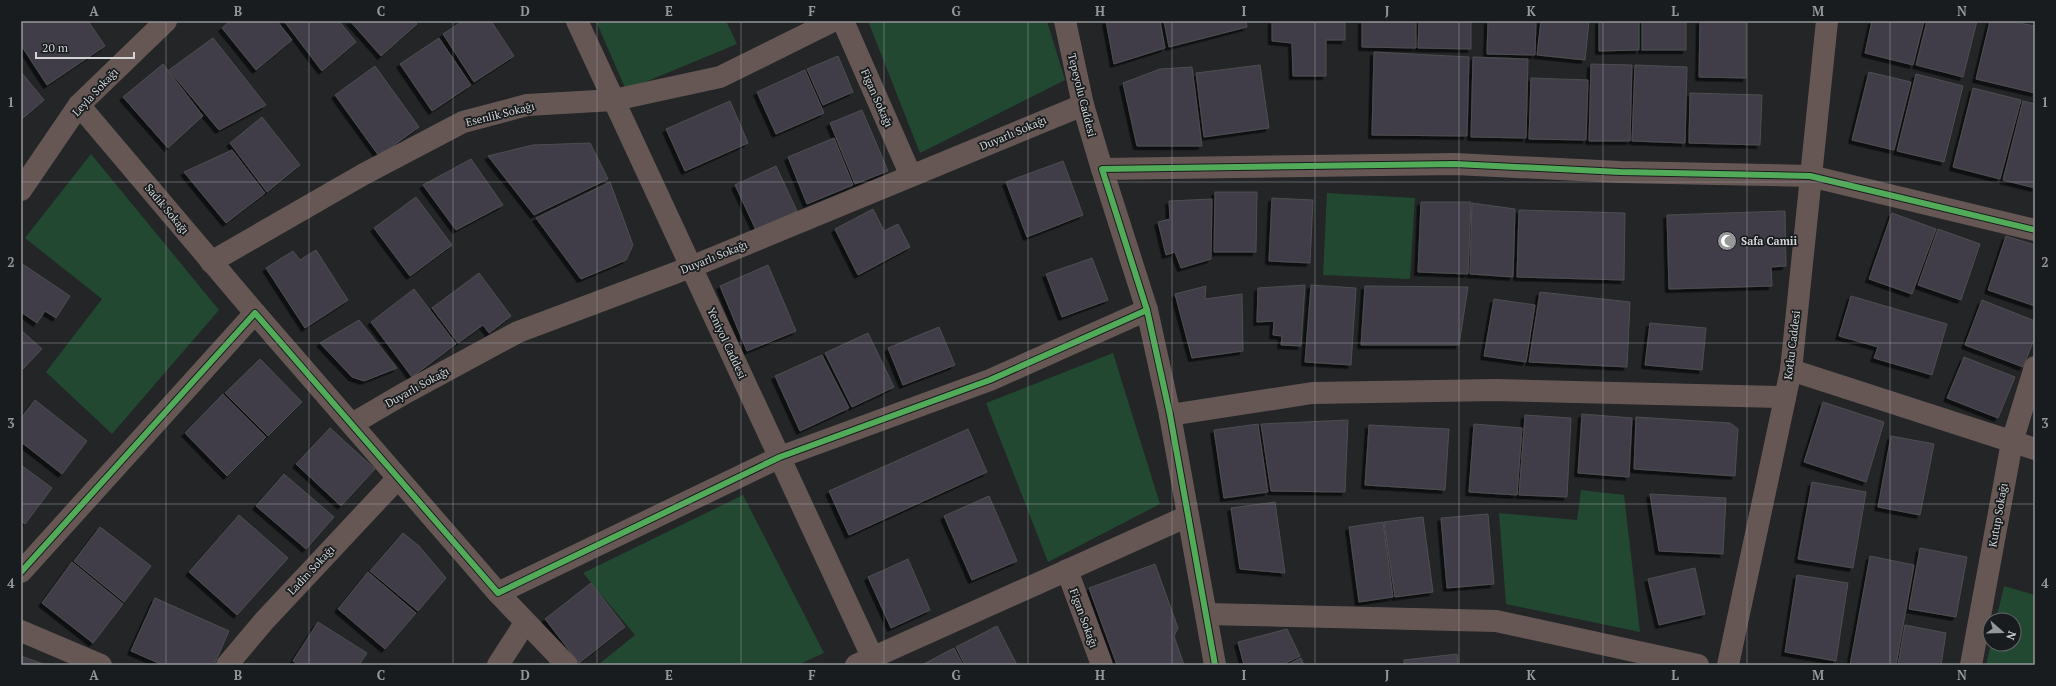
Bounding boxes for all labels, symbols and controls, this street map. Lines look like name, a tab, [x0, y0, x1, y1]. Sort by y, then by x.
text: A	[89, 2, 99, 20]
text: B	[234, 2, 242, 20]
text: C	[377, 2, 385, 20]
text: D	[520, 2, 530, 20]
text: E	[665, 2, 673, 20]
text: F	[808, 2, 816, 20]
text: G	[951, 2, 961, 20]
text: H	[1095, 2, 1105, 20]
text: I	[1242, 2, 1247, 20]
text: J	[1385, 2, 1390, 20]
text: K	[1526, 2, 1536, 20]
text: L	[1671, 2, 1679, 20]
text: M	[1812, 2, 1824, 20]
text: N	[1957, 2, 1967, 20]
scale bar	[36, 34, 134, 60]
text: 20 m	[42, 40, 69, 55]
street label: Tepeyolu Caddesi	[1065, 52, 1099, 138]
street label: Leyla Sokağı	[69, 65, 121, 119]
street label: Figan Sokağı	[858, 67, 896, 129]
text: 1	[7, 93, 15, 111]
text: 1	[2041, 93, 2049, 111]
street label: Esenlik Sokağı	[464, 99, 536, 129]
street label: Duyarlı Sokağı	[978, 113, 1048, 153]
street label: Sadık Sokağı	[142, 181, 192, 237]
mosque icon: Safa Camii	[1716, 230, 1738, 252]
place label: Safa Camii	[1741, 234, 1798, 248]
street label: Duyarlı Sokağı	[678, 237, 750, 277]
text: 2	[7, 253, 15, 271]
text: 2	[2041, 253, 2049, 271]
street label: Yeniyol Caddesi	[704, 305, 750, 381]
street label: Kotku Caddesi	[1781, 310, 1803, 380]
street label: Duyarlı Sokağı	[383, 364, 451, 410]
text: 3	[7, 414, 15, 432]
text: 3	[2041, 414, 2049, 432]
street label: Kutup Sokağı	[1985, 482, 2011, 548]
street label: Ladin Sokağı	[285, 542, 337, 598]
text: 4	[7, 574, 15, 592]
text: 4	[2041, 574, 2049, 592]
street label: Figan Sokağı	[1067, 586, 1101, 650]
north arrow	[1982, 612, 2022, 652]
text: N	[2003, 629, 2019, 642]
text: A	[89, 666, 99, 684]
text: B	[234, 666, 242, 684]
text: C	[377, 666, 385, 684]
text: D	[520, 666, 530, 684]
text: E	[665, 666, 673, 684]
text: F	[808, 666, 816, 684]
text: G	[951, 666, 961, 684]
text: H	[1095, 666, 1105, 684]
text: I	[1242, 666, 1247, 684]
text: J	[1385, 666, 1390, 684]
text: K	[1526, 666, 1536, 684]
text: L	[1671, 666, 1679, 684]
text: M	[1812, 666, 1824, 684]
text: N	[1957, 666, 1967, 684]

